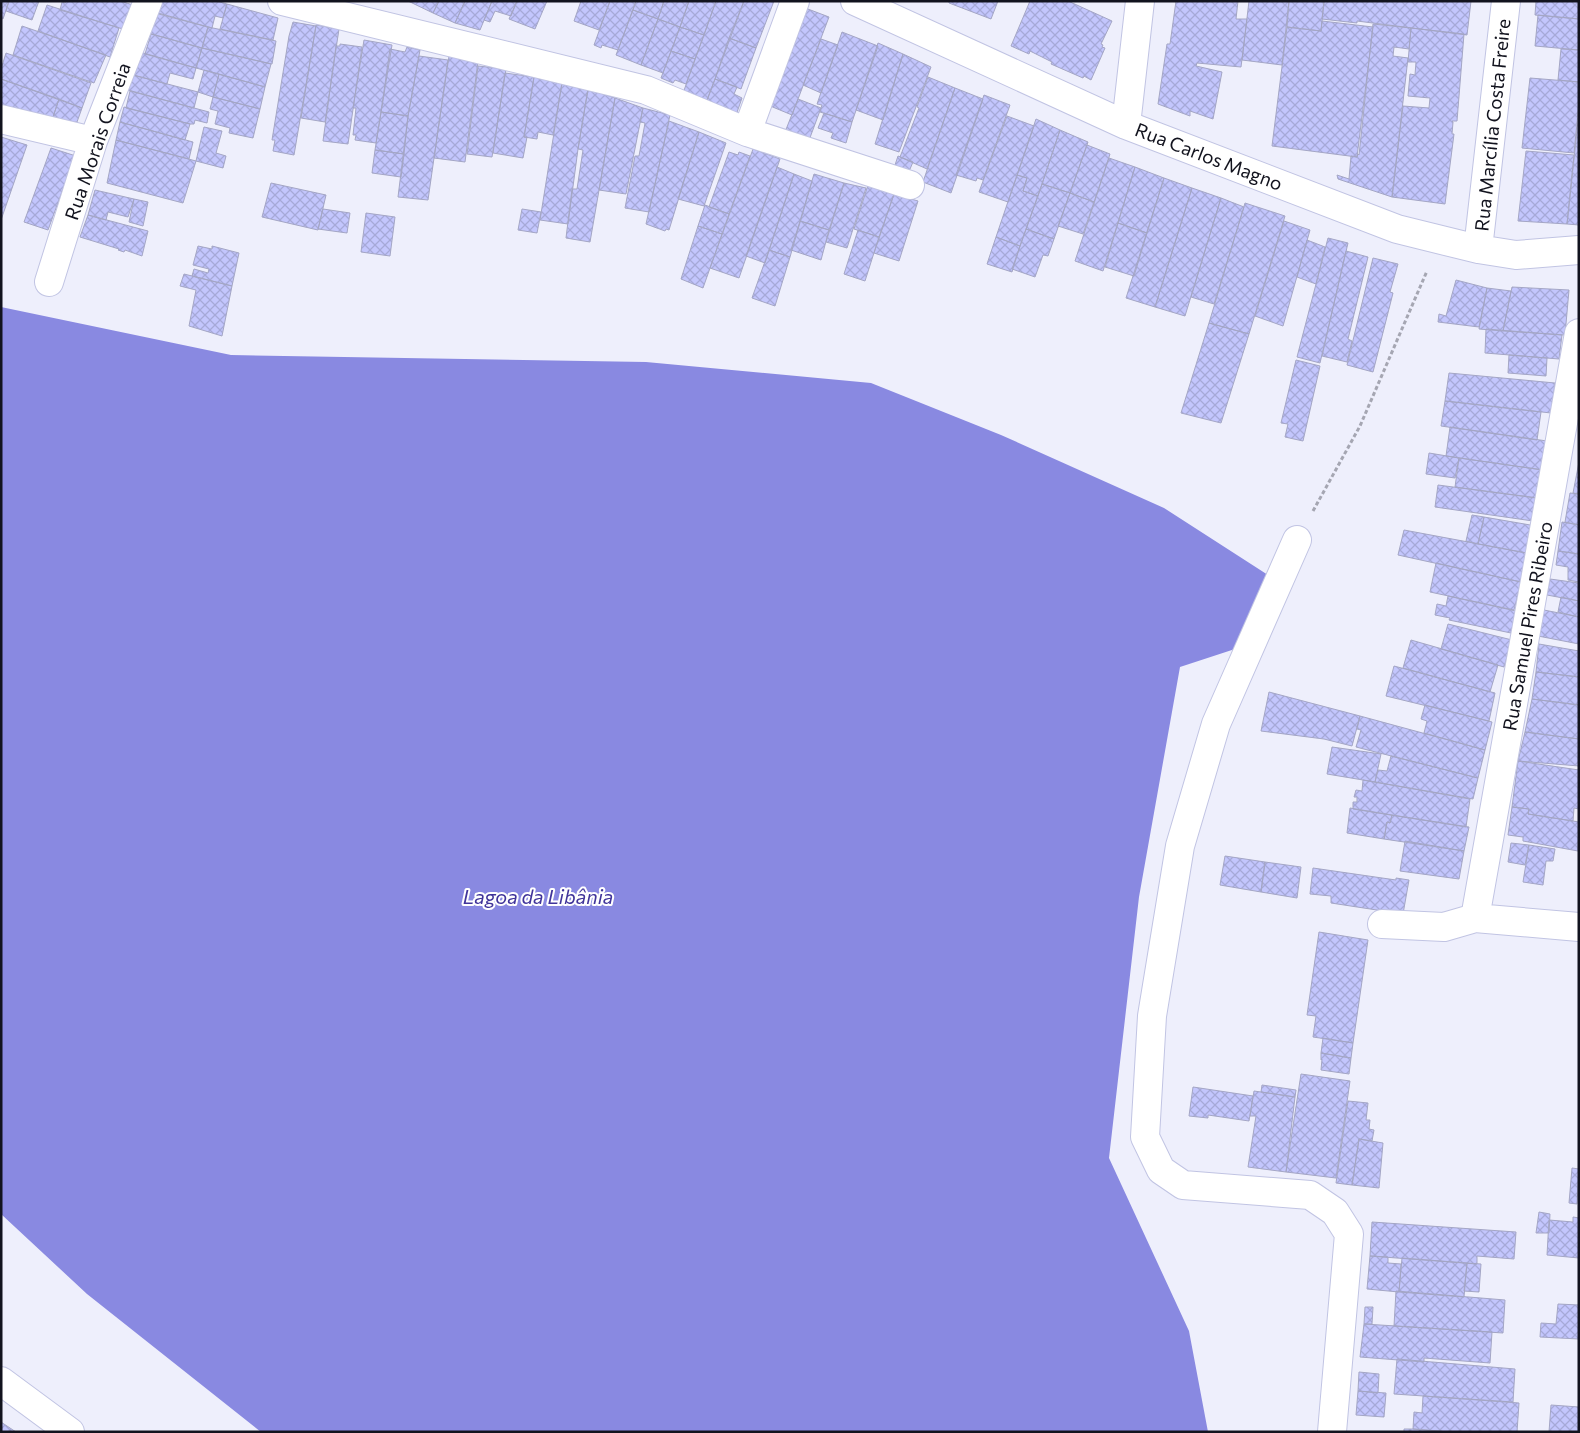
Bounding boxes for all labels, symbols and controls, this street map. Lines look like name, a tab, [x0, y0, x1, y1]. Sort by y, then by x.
street label: Rua Marcília Costa Freire	[1469, 17, 1515, 233]
street label: Rua Morais Correia	[59, 59, 135, 223]
street label: Rua Carlos Magno	[1132, 117, 1286, 195]
street label: Rua Samuel Pires Ribeiro	[1497, 519, 1557, 733]
water label: Lagoa da Libânia	[463, 884, 613, 908]

